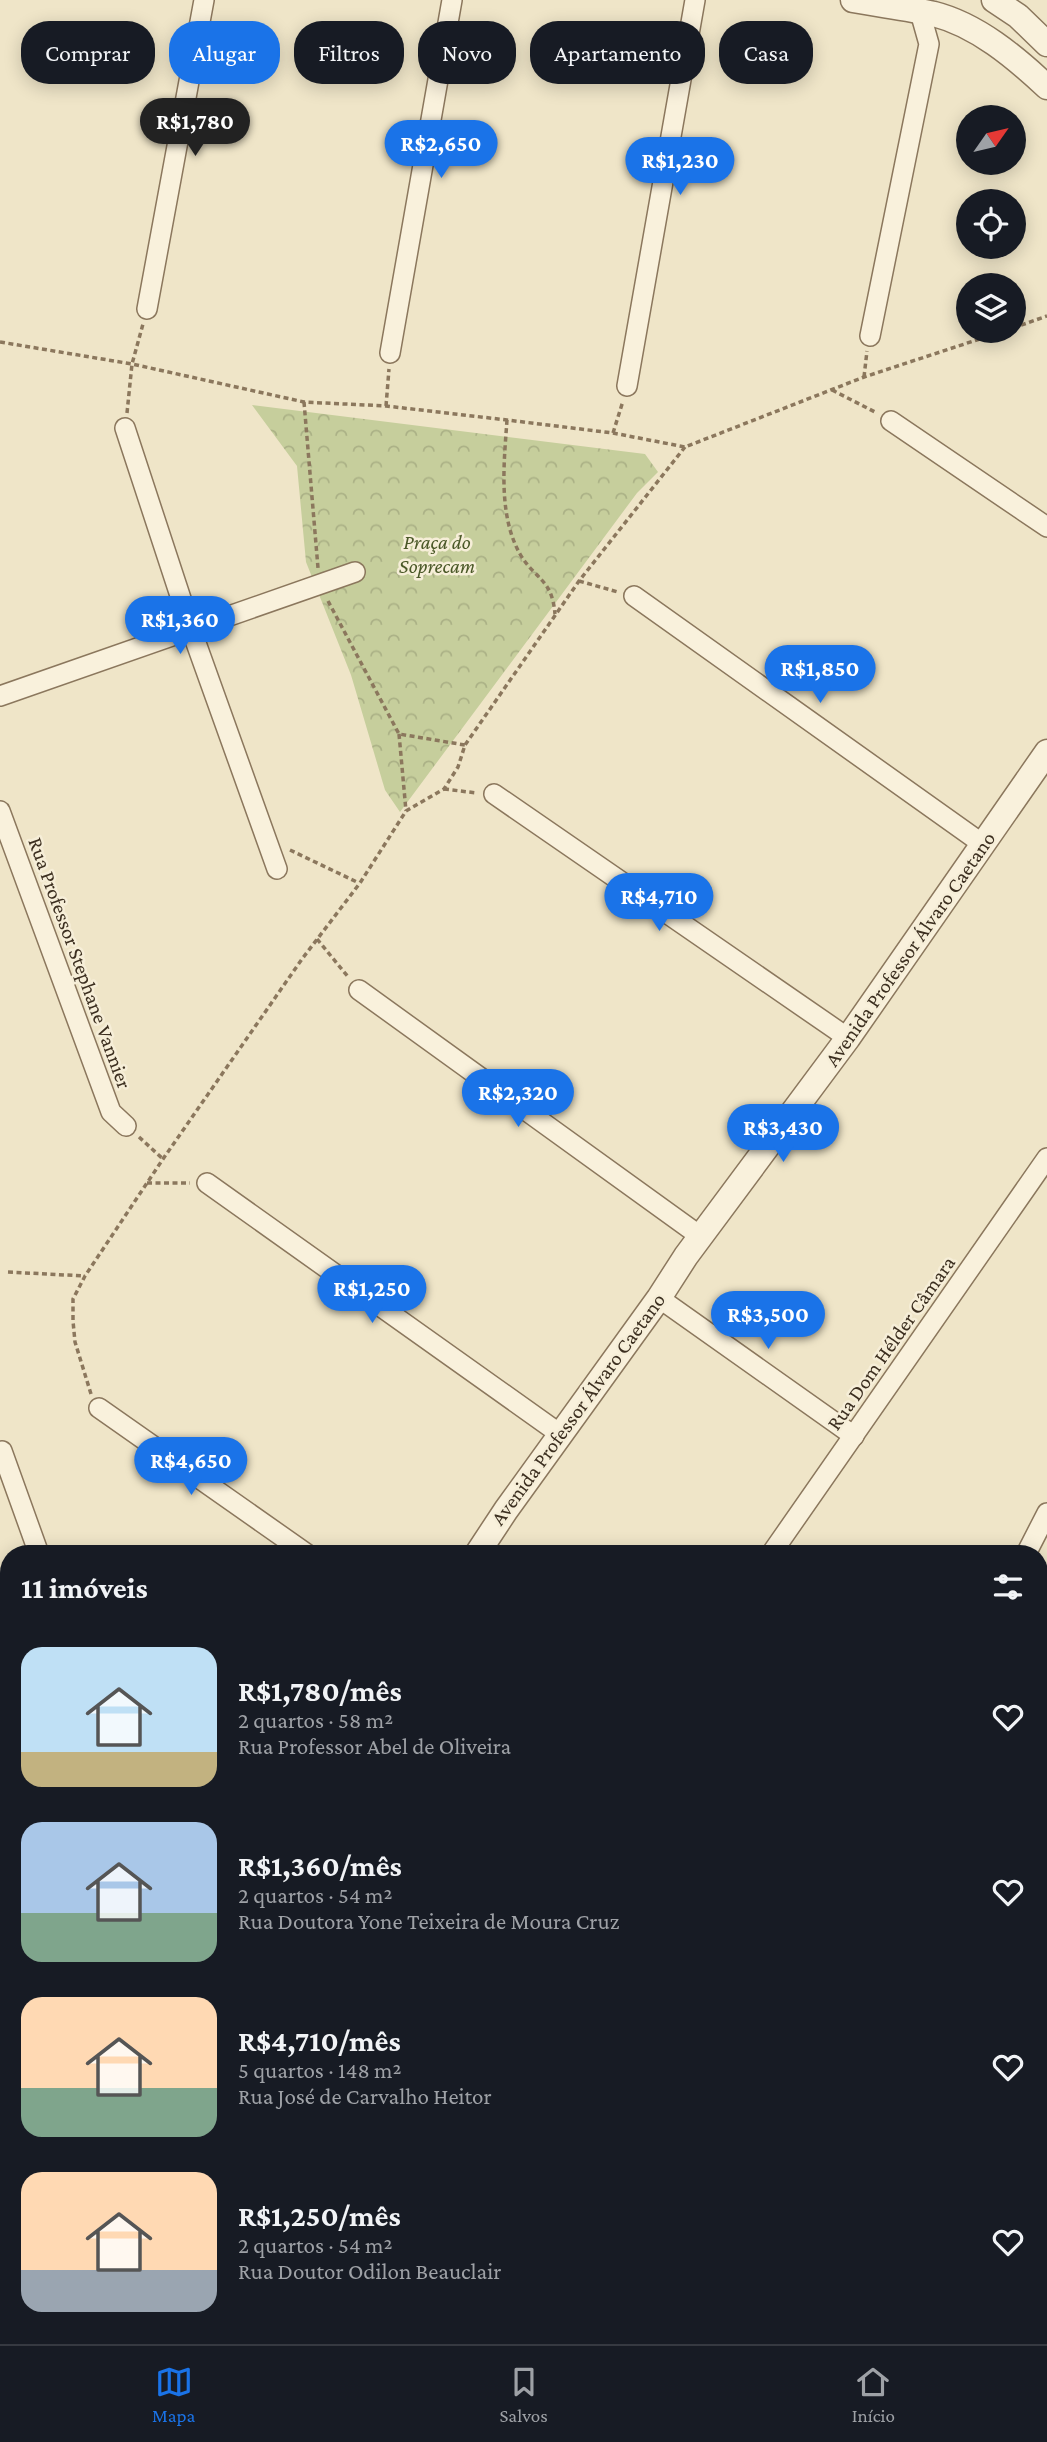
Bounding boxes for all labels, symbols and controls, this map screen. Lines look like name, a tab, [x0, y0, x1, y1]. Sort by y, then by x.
chip: Comprar	[21, 21, 155, 84]
chip: Alugar	[169, 21, 280, 84]
chip: Filtros	[294, 21, 404, 84]
chip: Novo	[418, 21, 516, 84]
chip: Apartamento	[530, 21, 705, 84]
chip: Casa	[719, 21, 813, 84]
pin: R$1,780	[130, 99, 260, 158]
north arrow	[956, 105, 1026, 175]
map controls	[956, 105, 1026, 343]
text: R$1,780	[156, 108, 234, 134]
pin: R$2,650	[376, 120, 506, 180]
text: R$2,650	[401, 130, 481, 156]
pin: R$1,230	[615, 138, 745, 197]
text: R$1,230	[641, 147, 719, 173]
button: locate	[956, 189, 1026, 259]
button: layers	[956, 273, 1026, 343]
park label: Praça do Soprecam	[399, 530, 475, 578]
pin: R$1,360	[115, 596, 245, 656]
text: R$1,360	[141, 606, 219, 632]
pin: R$1,850	[755, 646, 885, 705]
text: R$1,850	[781, 655, 859, 681]
street label: Avenida Professor Álvaro Caetano	[820, 827, 1000, 1071]
street label: Rua Professor Stephane Vannier	[23, 834, 137, 1092]
pin: R$4,710	[594, 874, 724, 933]
text: R$4,710	[620, 883, 698, 909]
pin: R$2,320	[453, 1070, 583, 1129]
text: R$2,320	[478, 1079, 558, 1105]
pin: R$3,430	[718, 1104, 848, 1164]
text: R$3,430	[743, 1114, 823, 1140]
street label: Rua Dom Hélder Câmara	[822, 1251, 960, 1435]
pin: R$1,250	[307, 1266, 437, 1325]
text: R$1,250	[333, 1275, 411, 1301]
street label: Avenida Professor Álvaro Caetano	[486, 1288, 670, 1530]
pin: R$3,500	[703, 1292, 833, 1351]
text: R$3,500	[727, 1301, 809, 1327]
pin: R$4,650	[126, 1438, 256, 1497]
text: R$4,650	[150, 1447, 232, 1473]
icon: filters	[989, 1568, 1027, 1606]
text: 11 imóveis	[21, 1571, 148, 1604]
text: R$1,780/mês	[238, 1674, 402, 1707]
icon: home	[77, 1675, 161, 1759]
icon: heart	[989, 1698, 1027, 1736]
text: 2 quartos · 58 m²	[238, 1707, 393, 1733]
text: Rua Professor Abel de Oliveira	[238, 1733, 511, 1759]
text: R$1,360/mês	[238, 1849, 402, 1882]
icon: home	[77, 1850, 161, 1934]
icon: heart	[989, 1873, 1027, 1911]
text: 2 quartos · 54 m²	[238, 1882, 393, 1908]
text: Rua Doutora Yone Teixeira de Moura Cruz	[238, 1908, 619, 1934]
text: R$4,710/mês	[238, 2024, 401, 2057]
icon: home	[77, 2025, 161, 2109]
icon: heart	[989, 2048, 1027, 2086]
text: 5 quartos · 148 m²	[238, 2057, 402, 2083]
text: Rua José de Carvalho Heitor	[238, 2083, 492, 2109]
text: R$1,250/mês	[238, 2199, 401, 2232]
icon: home	[77, 2200, 161, 2284]
icon: heart	[989, 2223, 1027, 2261]
text: 2 quartos · 54 m²	[238, 2232, 393, 2258]
text: Rua Doutor Odilon Beauclair	[238, 2258, 501, 2284]
tab: Mapa	[152, 2363, 195, 2426]
tab: Salvos	[499, 2363, 548, 2426]
tab: Início	[852, 2363, 895, 2426]

